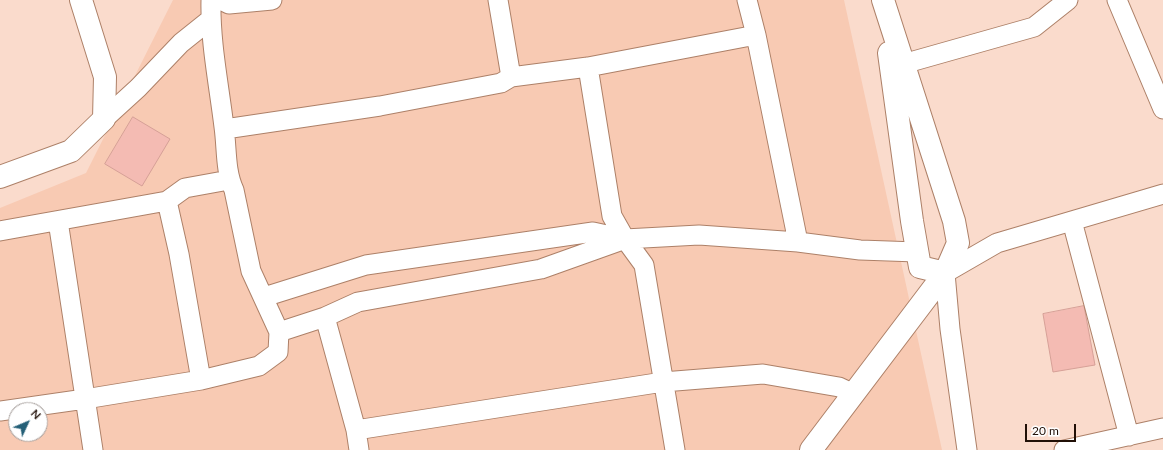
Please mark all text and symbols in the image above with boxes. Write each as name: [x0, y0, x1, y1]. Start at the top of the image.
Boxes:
north arrow: [8, 402, 48, 442]
text: N: [29, 406, 44, 422]
scale bar: [1027, 416, 1078, 442]
text: 20 m: [1032, 423, 1059, 438]

